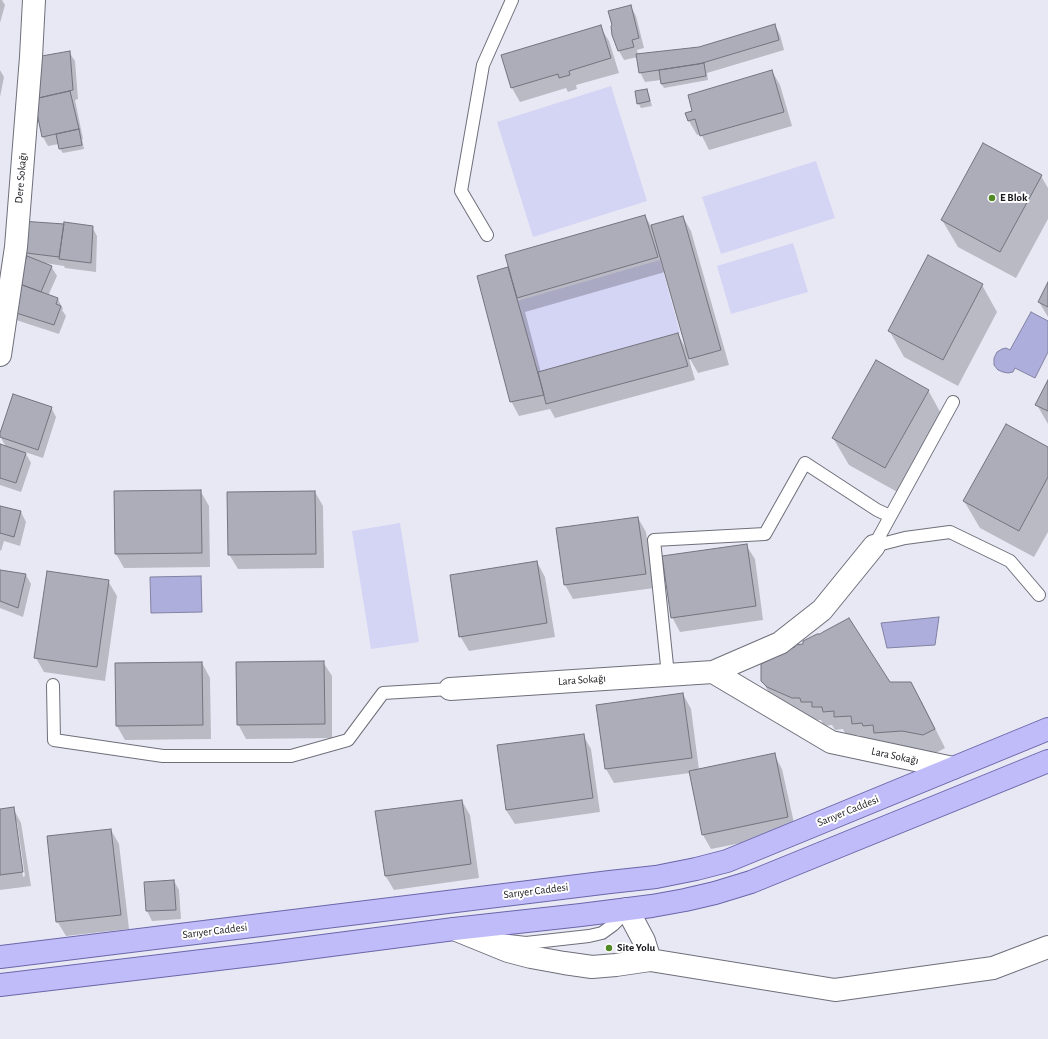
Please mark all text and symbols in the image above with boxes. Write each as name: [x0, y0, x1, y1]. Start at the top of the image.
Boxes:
street label: Dere Sokağı: [12, 152, 30, 204]
place label: E Blok: [1000, 191, 1027, 205]
marker: E Blok: [987, 193, 997, 203]
street label: Lara Sokağı: [558, 672, 606, 688]
street label: Lara Sokağı: [870, 745, 920, 767]
street label: Sarıyer Caddesi: [815, 793, 881, 829]
street label: Sarıyer Caddesi: [503, 880, 569, 902]
street label: Sarıyer Caddesi: [182, 920, 248, 942]
place label: Site Yolu: [617, 941, 655, 955]
marker: Site Yolu: [604, 943, 614, 953]

